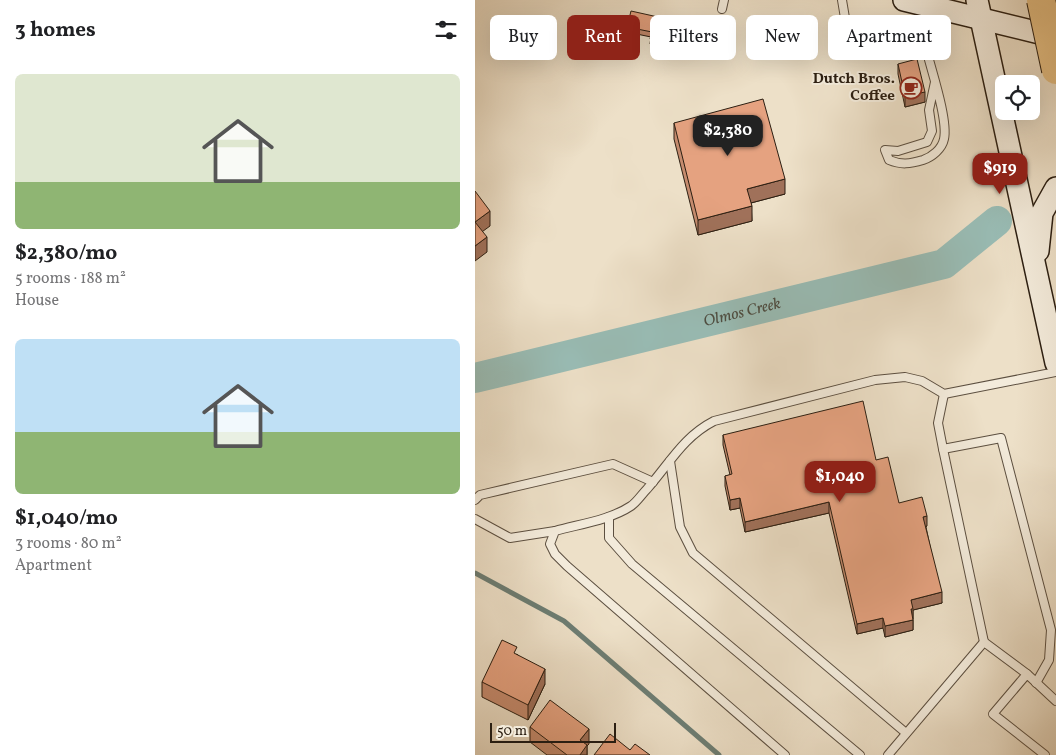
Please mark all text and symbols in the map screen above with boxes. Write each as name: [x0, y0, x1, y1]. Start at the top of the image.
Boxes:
chip: Buy: [490, 15, 557, 60]
chip: Rent: [567, 15, 640, 60]
chip: Filters: [650, 15, 736, 60]
chip: New: [746, 15, 818, 60]
chip: Apartment: [828, 15, 951, 60]
text: 3 homes: [15, 16, 96, 45]
icon: filters: [432, 16, 460, 44]
place label: Dutch Bros. Coffee: [813, 69, 895, 107]
map controls: [995, 75, 1040, 120]
button: locate: [995, 75, 1040, 120]
cafe icon: Dutch Bros. Coffee: [899, 76, 923, 100]
icon: home: [193, 106, 283, 196]
pin: $2,380: [687, 114, 769, 157]
text: $2,380: [704, 120, 752, 142]
pin: $919: [970, 152, 1030, 195]
text: $919: [983, 158, 1017, 180]
text: $2,380/mo: [15, 239, 117, 268]
text: 5 rooms · 188 m²: [15, 268, 126, 290]
text: House: [15, 290, 59, 312]
water label: Olmos Creek: [701, 293, 784, 333]
icon: home: [193, 371, 283, 461]
pin: $1,040: [799, 460, 881, 503]
text: $1,040: [816, 466, 864, 488]
text: $1,040/mo: [15, 504, 118, 533]
text: 3 rooms · 80 m²: [15, 533, 122, 555]
text: Apartment: [15, 555, 92, 577]
scale bar: [490, 720, 616, 743]
text: 50 m: [497, 722, 527, 741]

